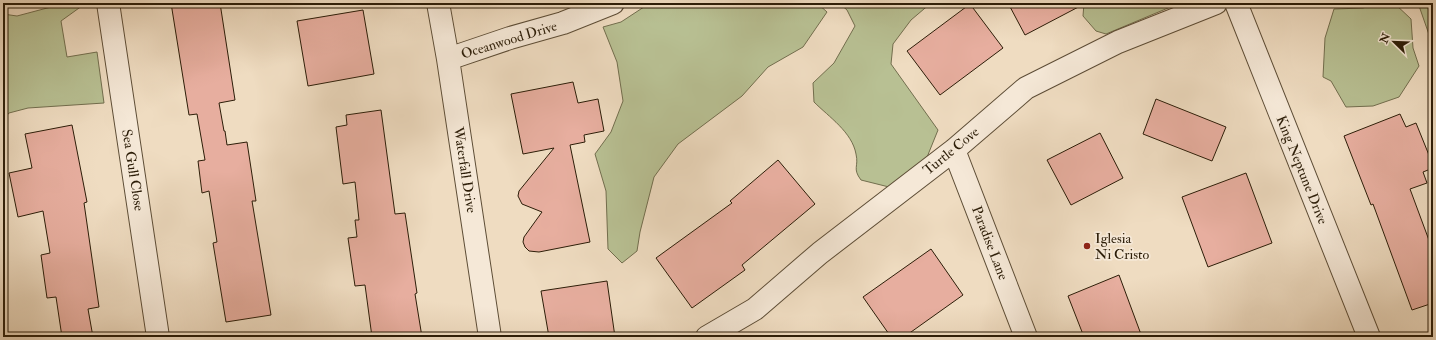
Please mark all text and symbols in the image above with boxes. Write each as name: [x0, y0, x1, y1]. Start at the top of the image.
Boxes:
street label: Oceanwood Drive: [459, 17, 559, 63]
north arrow: [1374, 22, 1414, 62]
text: N: [1377, 30, 1394, 46]
street label: King Neptune Drive: [1272, 113, 1332, 227]
street label: Turtle Cove: [920, 123, 982, 179]
street label: Waterfall Drive: [450, 125, 480, 214]
street label: Sea Gull Close: [118, 128, 148, 212]
street label: Paradise Lane: [968, 204, 1012, 282]
place label: Iglesia Ni Cristo: [1095, 230, 1149, 263]
marker: Iglesia Ni Cristo: [1082, 241, 1092, 251]

